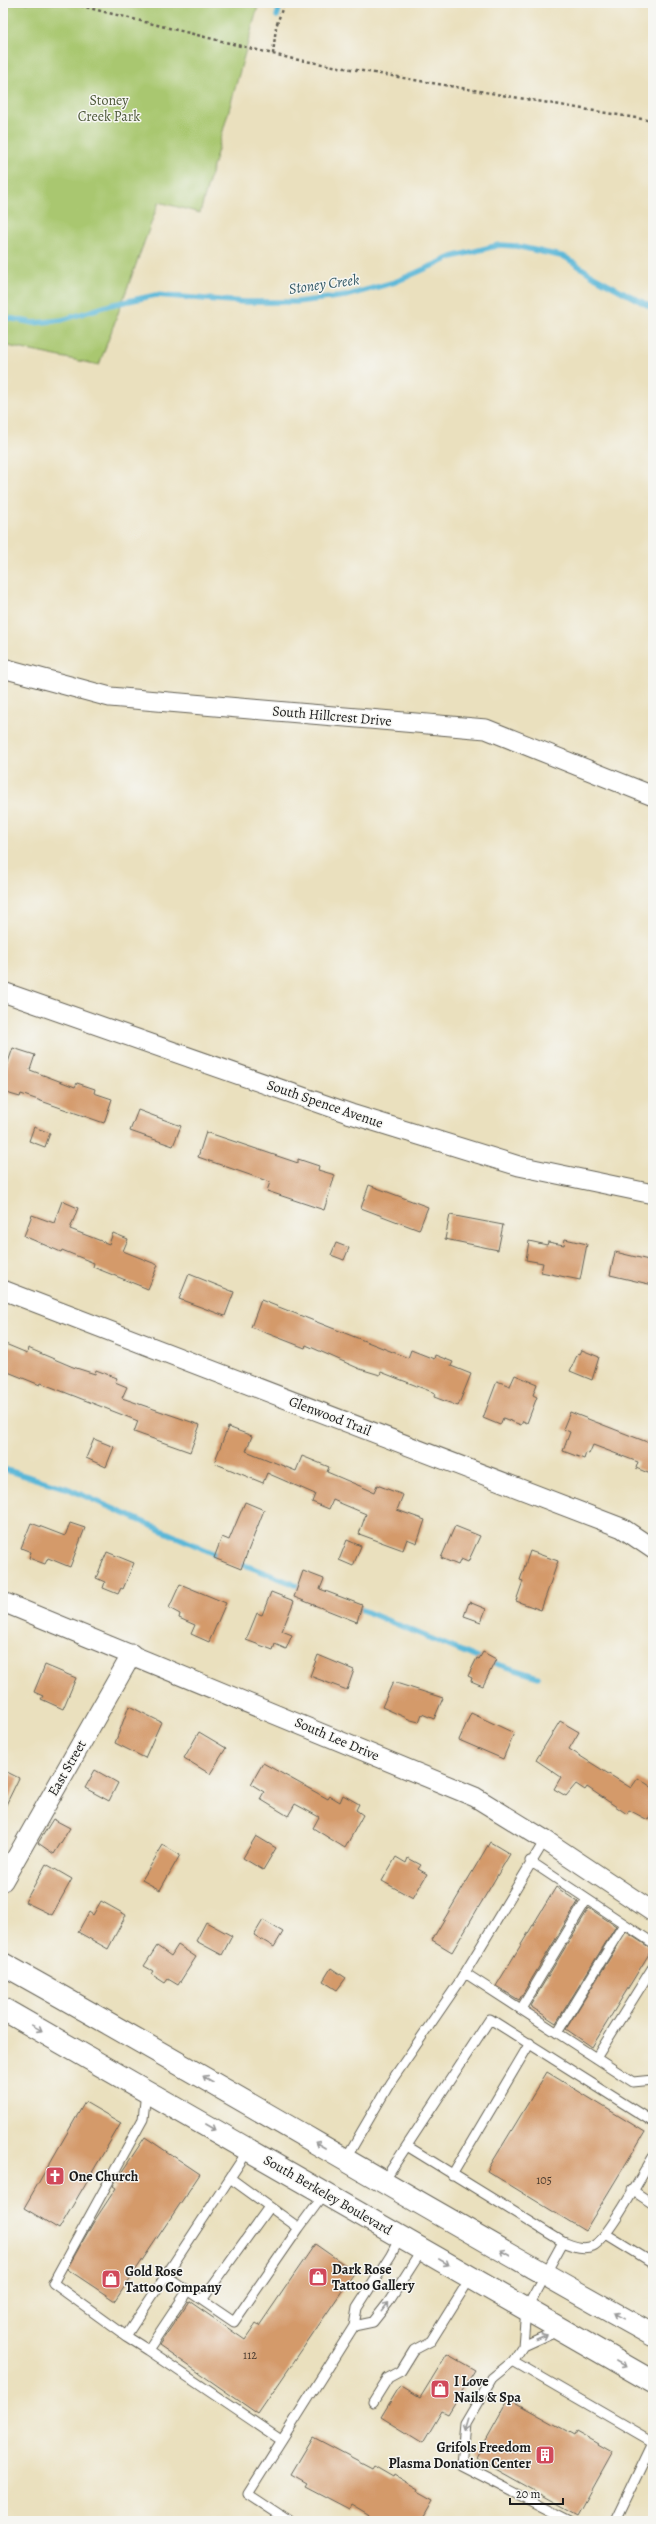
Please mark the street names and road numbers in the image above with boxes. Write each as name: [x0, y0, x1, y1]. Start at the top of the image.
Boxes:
street label: South Hillcrest Drive: [272, 701, 392, 731]
street label: South Spence Avenue: [264, 1075, 386, 1133]
street label: Glenwood Trail: [286, 1392, 374, 1441]
street label: South Lee Drive: [292, 1713, 382, 1765]
street label: East Street: [43, 1736, 91, 1800]
street label: South Berkeley Boulevard: [260, 2150, 396, 2240]

